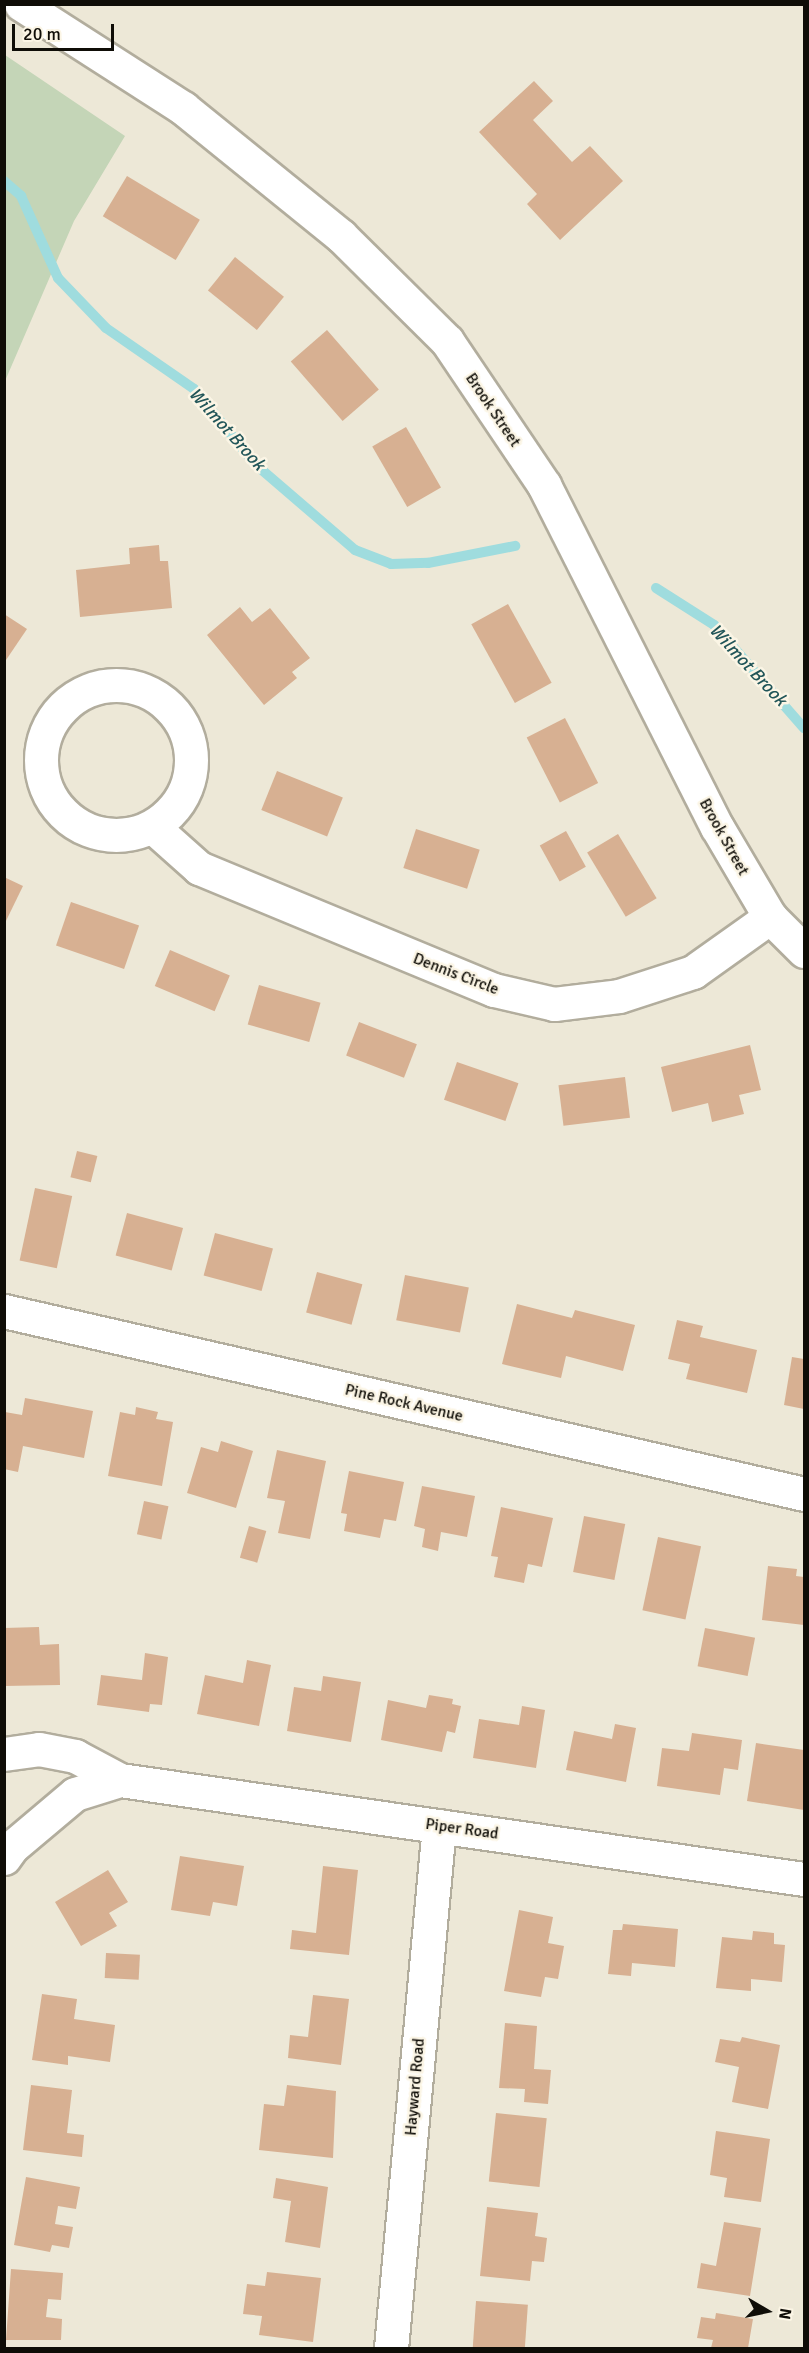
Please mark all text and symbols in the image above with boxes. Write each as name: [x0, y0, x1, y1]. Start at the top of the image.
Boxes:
scale bar: [15, 12, 117, 50]
text: 20 m: [23, 23, 61, 45]
street label: Brook Street: [461, 369, 525, 451]
water label: Wilmot Brook: [184, 383, 270, 475]
water label: Wilmot Brook: [705, 620, 791, 710]
street label: Brook Street: [695, 795, 753, 879]
street label: Dennis Circle: [410, 949, 502, 999]
street label: Pine Rock Avenue: [343, 1380, 465, 1426]
street label: Piper Road: [424, 1814, 500, 1844]
street label: Hayward Road: [401, 2038, 429, 2136]
north arrow: [737, 2281, 797, 2341]
text: N: [774, 2307, 796, 2321]

